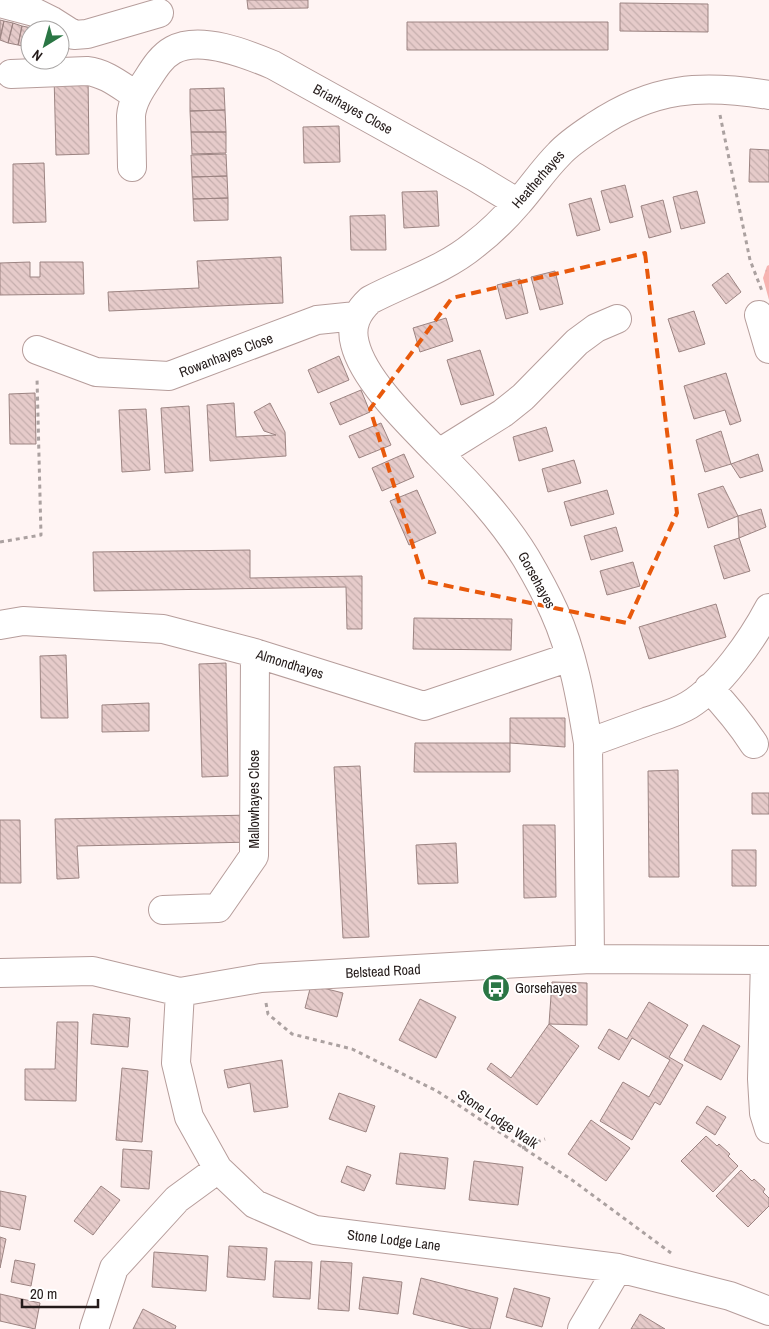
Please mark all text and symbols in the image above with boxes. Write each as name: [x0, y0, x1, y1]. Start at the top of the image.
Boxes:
north arrow: [20, 20, 70, 70]
text: N: [28, 46, 46, 65]
street label: Briarhayes Close: [310, 80, 396, 138]
street label: Heatherhayes: [508, 146, 568, 212]
street label: Rowanhayes Close: [177, 329, 275, 381]
street label: Gorsehayes: [514, 549, 560, 612]
street label: Almondhayes: [253, 645, 326, 683]
street label: Mallowhayes Close: [245, 750, 263, 848]
street label: Belstead Road: [345, 960, 421, 982]
bus stop icon: Gorsehayes: [481, 973, 511, 1003]
place label: Gorsehayes: [515, 979, 577, 997]
street label: Stone Lodge Walk: [454, 1085, 542, 1153]
street label: Stone Lodge Lane: [346, 1225, 442, 1255]
scale bar: [22, 1276, 99, 1308]
text: 20 m: [30, 1283, 57, 1304]

